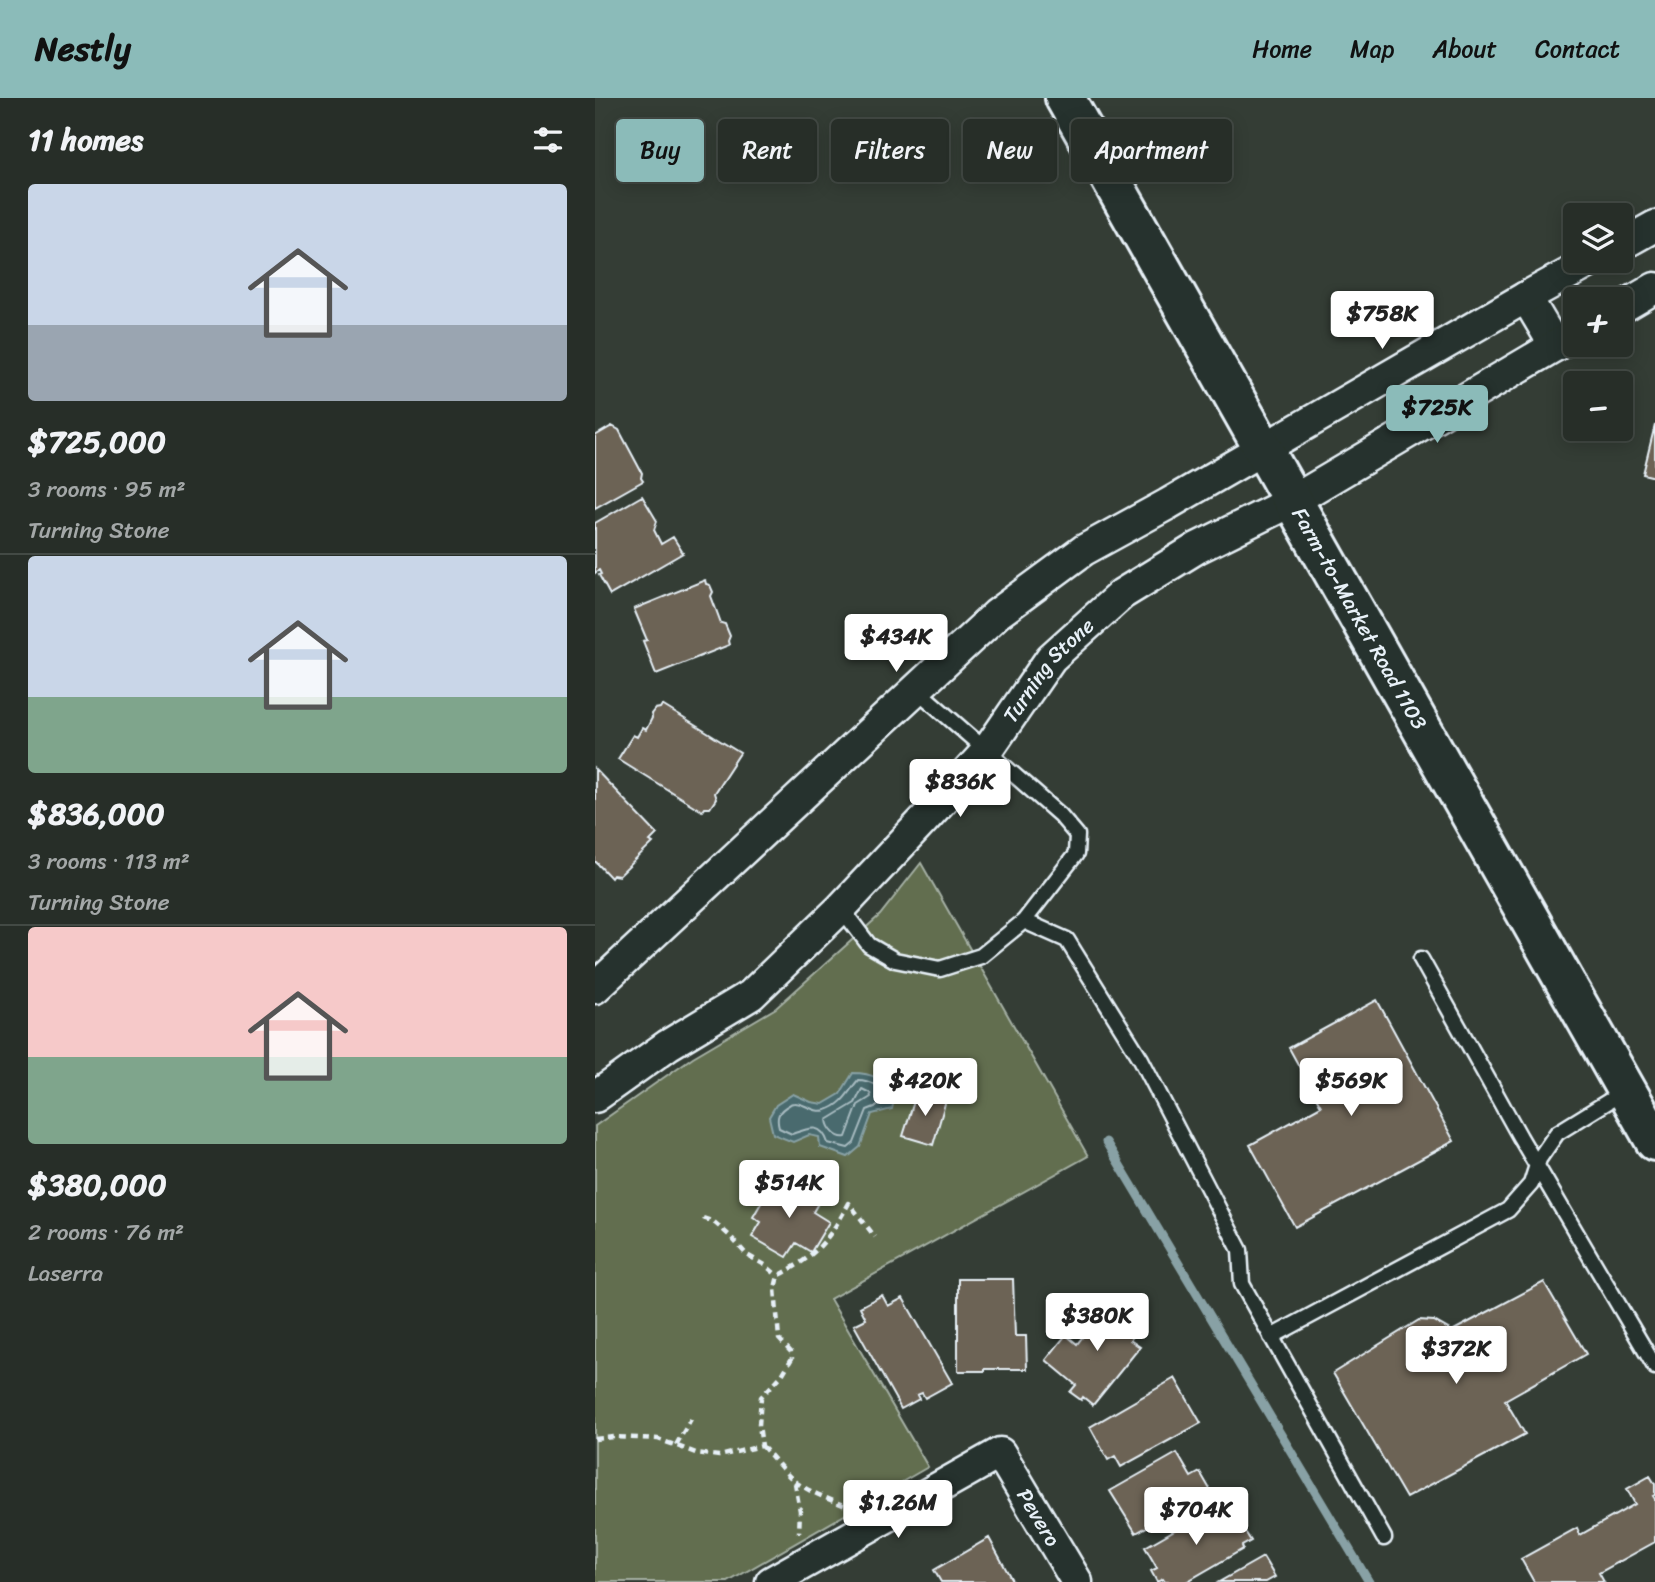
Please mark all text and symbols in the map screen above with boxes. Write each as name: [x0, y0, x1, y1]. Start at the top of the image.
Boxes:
text: Nestly: [35, 20, 131, 78]
text: Home: [1252, 28, 1312, 70]
text: Map: [1350, 28, 1394, 70]
text: About: [1432, 28, 1497, 70]
text: Contact: [1535, 28, 1620, 70]
text: 11 homes: [28, 113, 143, 167]
chip: Buy: [616, 119, 704, 182]
chip: Rent: [718, 119, 817, 182]
chip: Filters: [831, 119, 949, 182]
chip: New: [963, 119, 1057, 182]
chip: Apartment: [1071, 119, 1232, 182]
icon: filters: [529, 121, 567, 159]
map controls: [1563, 203, 1633, 441]
button: layers: [1563, 203, 1633, 273]
icon: home: [235, 230, 361, 356]
button: +: [1563, 287, 1633, 357]
pin: $758K: [1333, 292, 1431, 351]
text: $758K: [1347, 293, 1417, 334]
button: −: [1563, 371, 1633, 441]
pin: $725K: [1388, 386, 1486, 445]
text: $725K: [1402, 387, 1472, 428]
text: $725,000: [28, 415, 166, 469]
text: 3 rooms · 95 m²: [28, 469, 185, 510]
street label: Farm-to-Market Road 1103: [1281, 500, 1438, 737]
text: Turning Stone: [28, 510, 170, 551]
icon: home: [235, 602, 361, 728]
street label: Turning Stone: [992, 608, 1104, 731]
pin: $434K: [847, 614, 945, 674]
text: $434K: [861, 616, 931, 657]
pin: $836K: [911, 760, 1009, 819]
text: $836K: [925, 761, 995, 802]
text: $836,000: [28, 787, 165, 841]
text: 3 rooms · 113 m²: [28, 841, 190, 882]
text: Turning Stone: [28, 882, 170, 923]
icon: home: [235, 973, 361, 1099]
pin: $420K: [876, 1058, 974, 1118]
pin: $569K: [1302, 1058, 1400, 1118]
text: $420K: [889, 1060, 961, 1101]
text: $569K: [1316, 1060, 1386, 1101]
text: $380,000: [28, 1158, 167, 1212]
pin: $514K: [740, 1160, 838, 1220]
text: $514K: [755, 1162, 823, 1203]
text: 2 rooms · 76 m²: [28, 1212, 184, 1253]
text: Laserra: [28, 1253, 103, 1294]
pin: $380K: [1048, 1294, 1146, 1353]
text: $380K: [1062, 1295, 1132, 1336]
pin: $372K: [1407, 1326, 1505, 1386]
text: $372K: [1422, 1328, 1490, 1369]
pin: $1.26M: [841, 1480, 955, 1540]
street label: Pevero: [1006, 1481, 1071, 1554]
text: $1.26M: [859, 1482, 937, 1523]
pin: $704K: [1147, 1488, 1245, 1547]
text: $704K: [1160, 1489, 1232, 1530]

